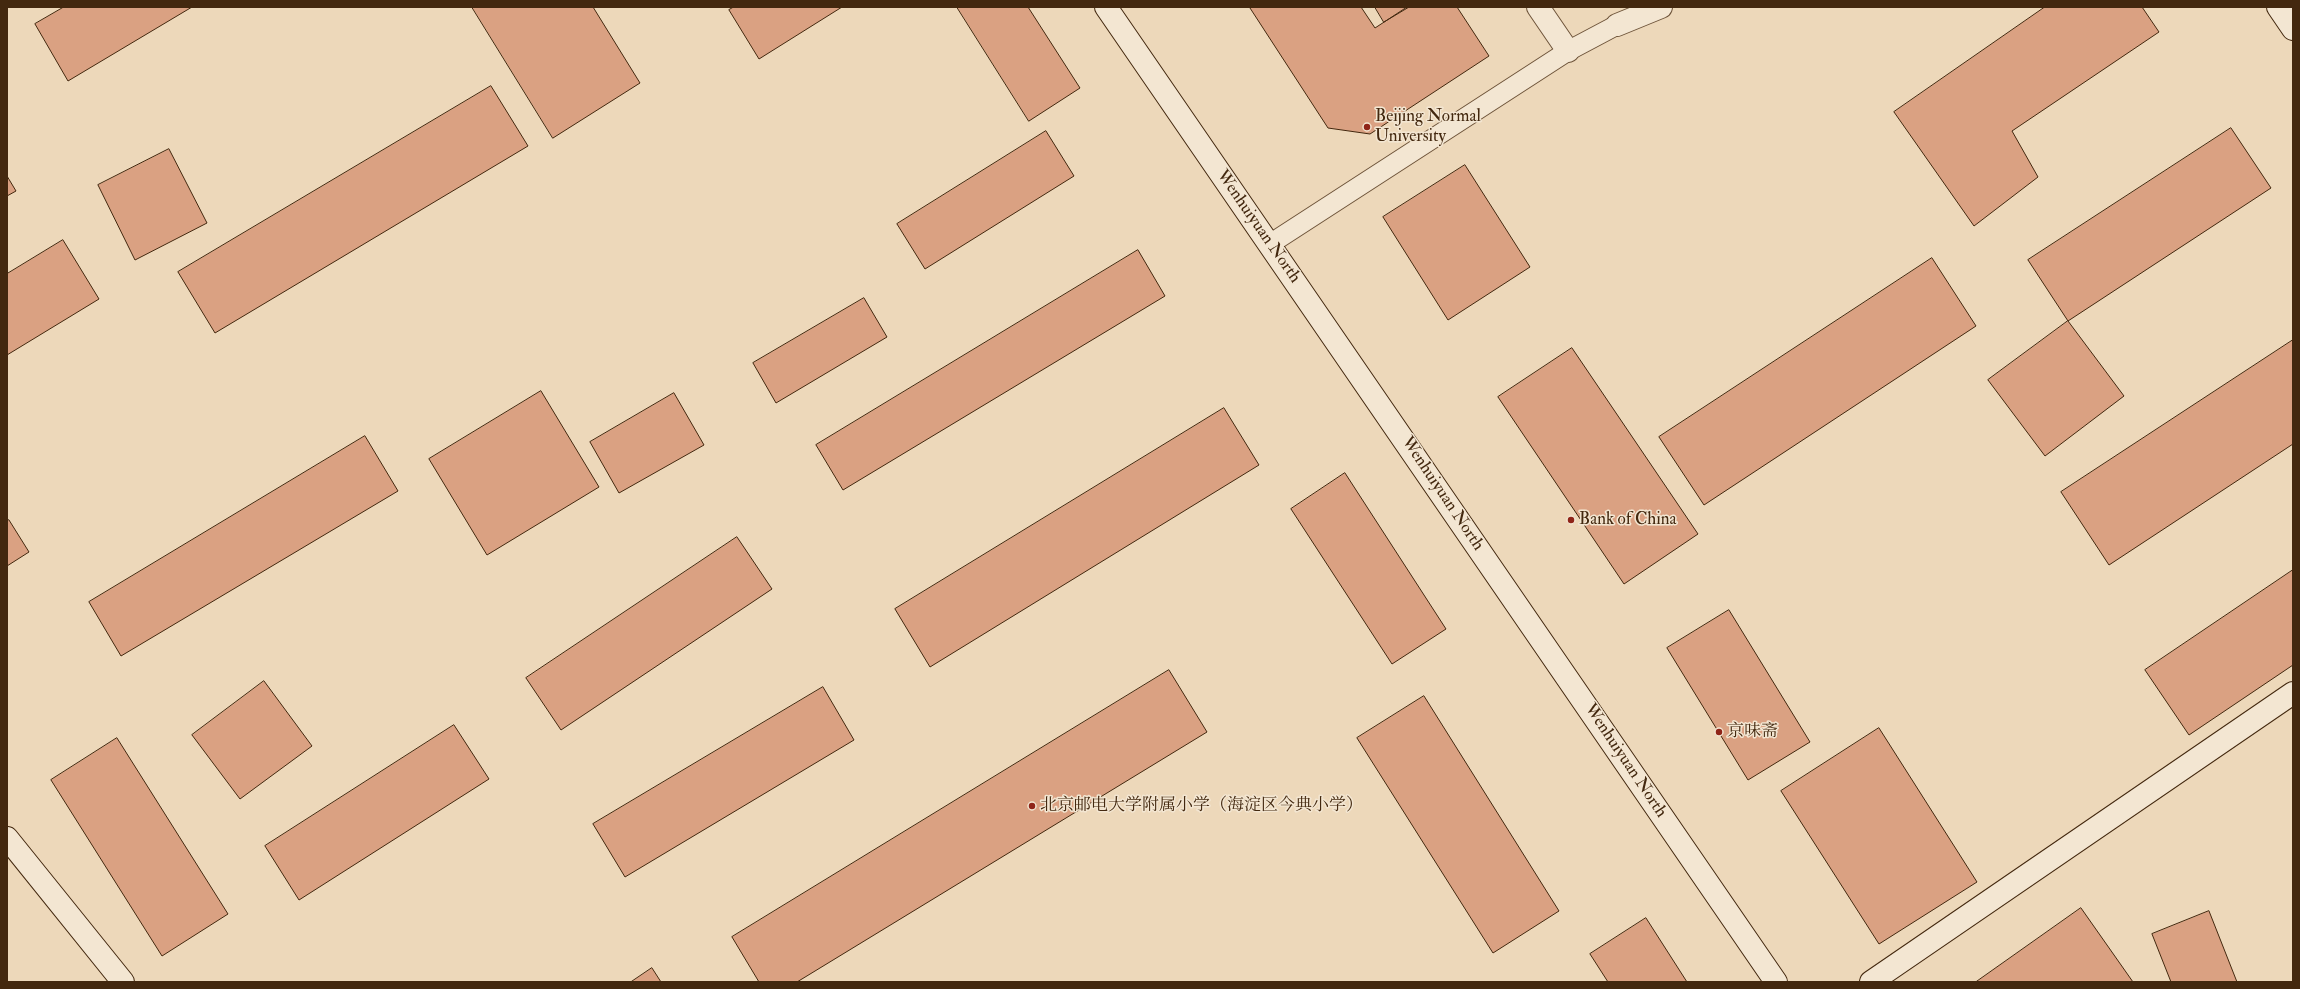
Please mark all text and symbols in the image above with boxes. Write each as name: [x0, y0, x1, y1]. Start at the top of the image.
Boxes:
place label: Beijing Normal University: [1375, 107, 1481, 147]
marker: Beijing Normal University: [1362, 122, 1372, 132]
street label: Wenhuiyuan North: [1211, 167, 1305, 287]
street label: Wenhuiyuan North: [1396, 433, 1488, 555]
place label: Bank of China: [1579, 510, 1677, 530]
marker: Bank of China: [1566, 515, 1576, 525]
street label: Wenhuiyuan North: [1579, 700, 1671, 822]
place label: 京味斋: [1727, 722, 1778, 742]
marker: 京味斋: [1714, 727, 1724, 737]
place label: 北京邮电大学附属小学（海淀区今典小学）: [1040, 796, 1363, 816]
marker: 北京邮电大学附属小学（海淀区今典小学）: [1027, 801, 1037, 811]

